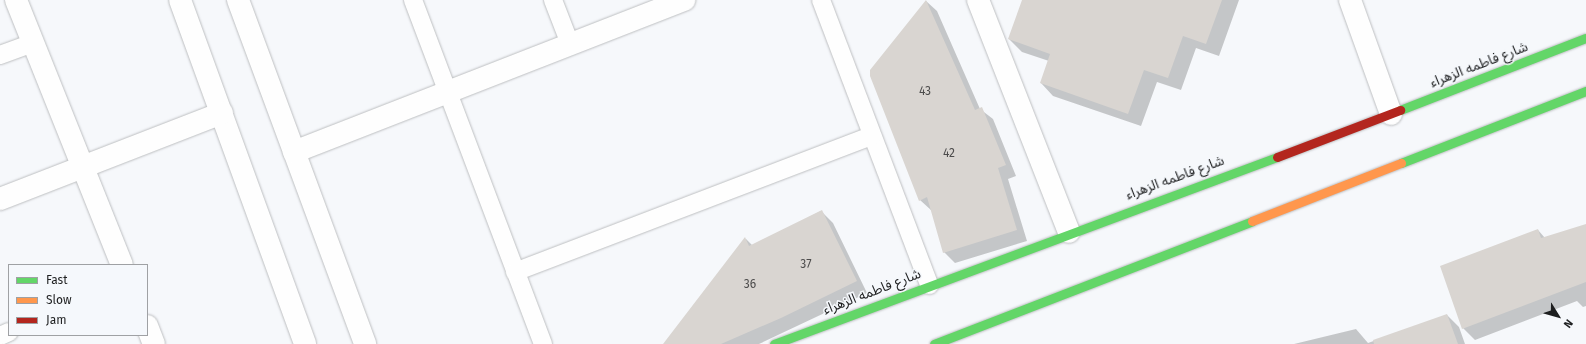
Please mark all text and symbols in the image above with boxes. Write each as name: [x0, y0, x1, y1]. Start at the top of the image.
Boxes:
street label: شارع فاطمه الزهراء: [1428, 39, 1530, 91]
house number: 43: [919, 85, 931, 99]
house number: 42: [943, 147, 955, 161]
street label: شارع فاطمه الزهراء: [1123, 152, 1227, 204]
house number: 37: [800, 258, 812, 272]
legend: [8, 264, 148, 336]
street label: شارع فاطمه الزهراء: [821, 266, 923, 318]
text: Fast: [46, 273, 68, 287]
house number: 36: [744, 278, 756, 292]
text: Slow: [46, 293, 72, 307]
north arrow: [1538, 296, 1578, 336]
text: Jam: [46, 313, 66, 327]
text: N: [1561, 317, 1575, 330]

